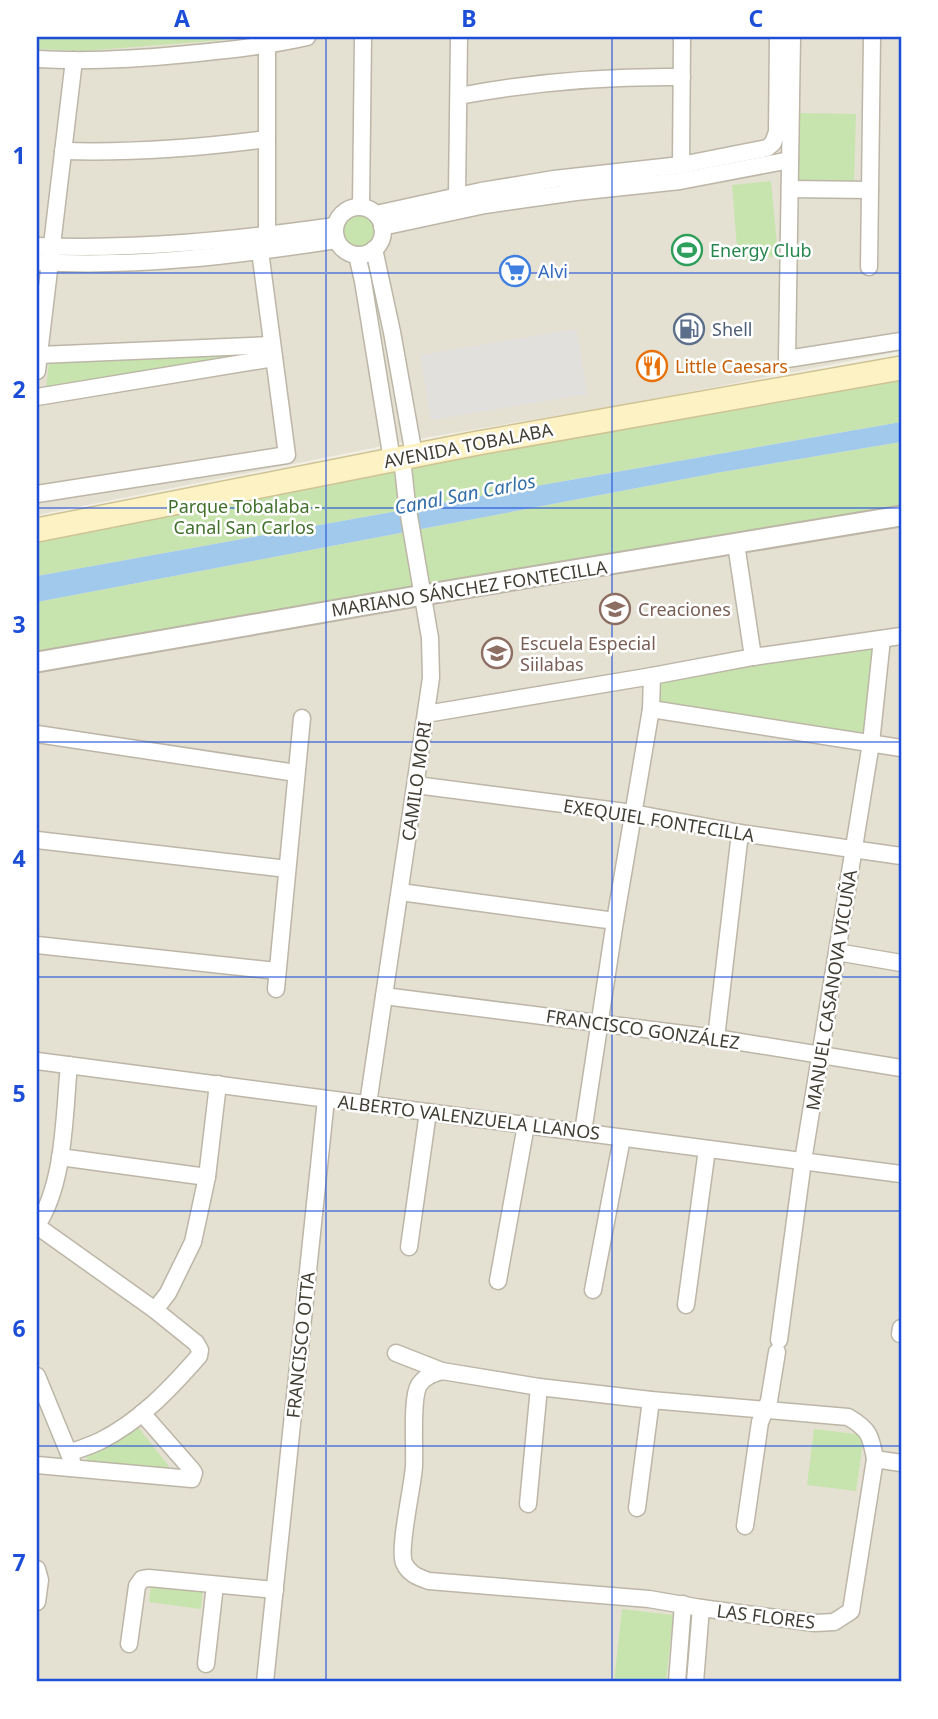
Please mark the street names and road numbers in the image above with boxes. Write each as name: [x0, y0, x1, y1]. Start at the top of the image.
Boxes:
street label: AVENIDA TOBALABA: [382, 417, 555, 473]
street label: MARIANO SÁNCHEZ FONTECILLA: [329, 554, 609, 622]
street label: CAMILO MORI: [396, 720, 436, 842]
street label: EXEQUIEL FONTECILLA: [562, 793, 757, 847]
street label: MANUEL CASANOVA VICUÑA: [800, 867, 862, 1112]
street label: FRANCISCO GONZÁLEZ: [545, 1004, 741, 1054]
street label: ALBERTO VALENZUELA LLANOS: [337, 1089, 602, 1145]
street label: FRANCISCO OTTA: [280, 1270, 320, 1419]
street label: LAS FLORES: [715, 1598, 817, 1634]

